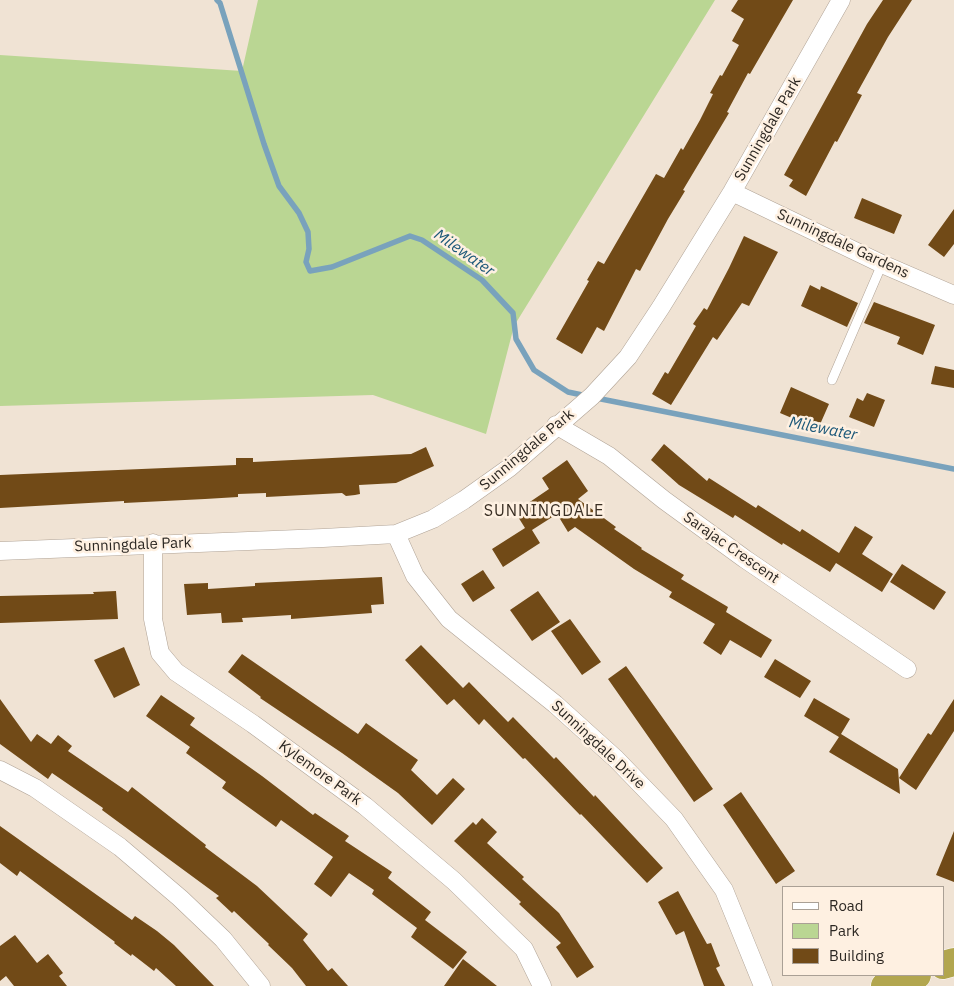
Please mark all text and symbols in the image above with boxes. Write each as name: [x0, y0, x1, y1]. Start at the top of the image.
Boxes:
street label: Sunningdale Park: [731, 74, 805, 184]
street label: Sunningdale Gardens: [774, 206, 912, 282]
water label: Milewater: [430, 225, 498, 281]
street label: Sunningdale Park: [476, 405, 578, 495]
water label: Milewater: [787, 413, 859, 445]
district label: SUNNINGDALE: [482, 501, 606, 521]
street label: Sarajac Crescent: [680, 508, 782, 588]
street label: Sunningdale Park: [74, 534, 192, 556]
street label: Sunningdale Drive: [547, 697, 649, 793]
street label: Kylemore Park: [275, 737, 365, 809]
legend: [782, 886, 944, 976]
text: Road: [829, 896, 864, 915]
text: Park: [829, 921, 859, 940]
text: Building: [829, 946, 884, 965]

